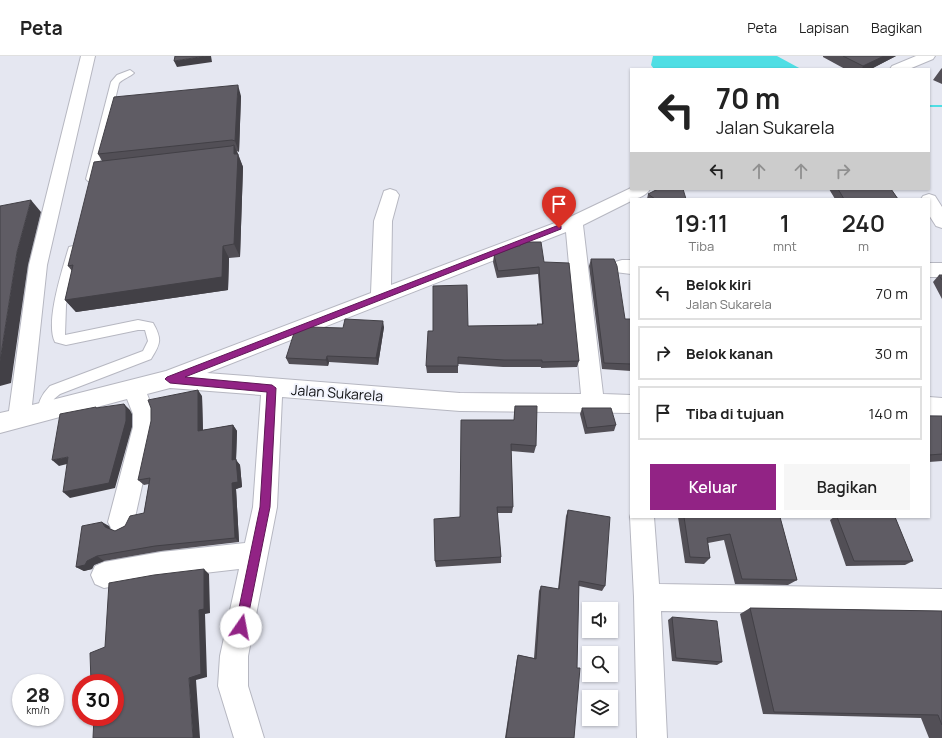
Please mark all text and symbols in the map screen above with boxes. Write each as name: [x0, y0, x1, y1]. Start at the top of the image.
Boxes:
text: Peta: [20, 15, 63, 41]
text: Peta: [747, 18, 777, 37]
text: Lapisan: [799, 18, 849, 37]
text: Bagikan: [871, 18, 922, 37]
text: 70 m: [716, 79, 780, 117]
icon: left: [650, 84, 702, 136]
text: Jalan Sukarela: [716, 115, 835, 139]
icon: left: [706, 160, 728, 182]
icon: ahead: [748, 160, 770, 182]
icon: ahead: [790, 160, 812, 182]
icon: right: [832, 160, 854, 182]
pin: [542, 187, 576, 228]
icon: arrive: [548, 193, 570, 215]
text: 19:11: [675, 206, 728, 239]
text: 1: [780, 206, 790, 239]
text: 240: [842, 206, 885, 239]
text: Tiba: [689, 237, 714, 255]
text: mnt: [773, 237, 797, 255]
text: m: [858, 237, 869, 255]
text: Belok kiri: [686, 274, 752, 295]
icon: left: [652, 282, 674, 304]
text: 70 m: [876, 283, 908, 304]
text: Jalan Sukarela: [686, 295, 772, 313]
icon: right: [652, 342, 674, 364]
text: Belok kanan: [686, 343, 773, 364]
text: 30 m: [875, 343, 908, 364]
street label: Jalan Sukarela: [290, 380, 384, 405]
icon: arrive: [652, 402, 674, 424]
text: Tiba di tujuan: [686, 403, 784, 424]
text: 140 m: [868, 403, 908, 424]
button: Keluar: [650, 464, 776, 510]
button: Bagikan: [784, 464, 910, 510]
map controls: [582, 602, 618, 726]
button: sound: [582, 602, 618, 638]
position arrow: [220, 606, 262, 648]
button: search: [582, 646, 618, 682]
speed limit sign: 30: [72, 674, 124, 726]
text: 28: [26, 681, 50, 708]
button: layers: [582, 690, 618, 726]
text: km/h: [26, 703, 50, 717]

